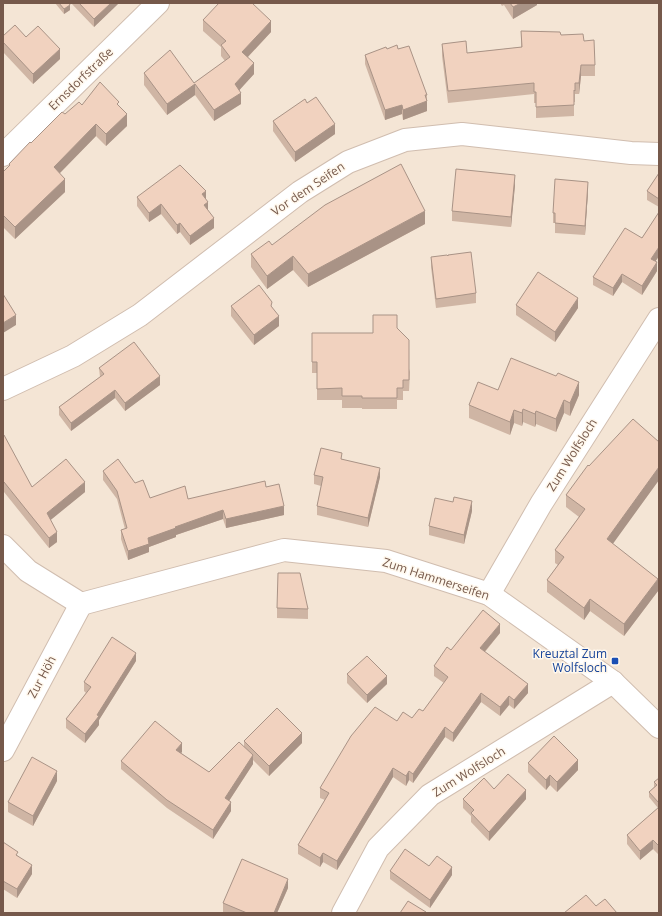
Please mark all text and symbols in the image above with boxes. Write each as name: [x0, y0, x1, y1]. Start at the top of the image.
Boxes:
street label: Ernsdorfstraße: [45, 43, 117, 114]
street label: Vor dem Seifen: [268, 158, 348, 219]
street label: Zum Wolfsloch: [542, 415, 601, 494]
street label: Zum Hammerseifen: [381, 553, 492, 604]
place label: Kreuztal Zum Wolfsloch: [533, 645, 607, 676]
street label: Zur Höh: [23, 653, 60, 701]
marker: Kreuztal Zum Wolfsloch: [610, 656, 620, 666]
street label: Zum Wolfsloch: [429, 742, 508, 801]

